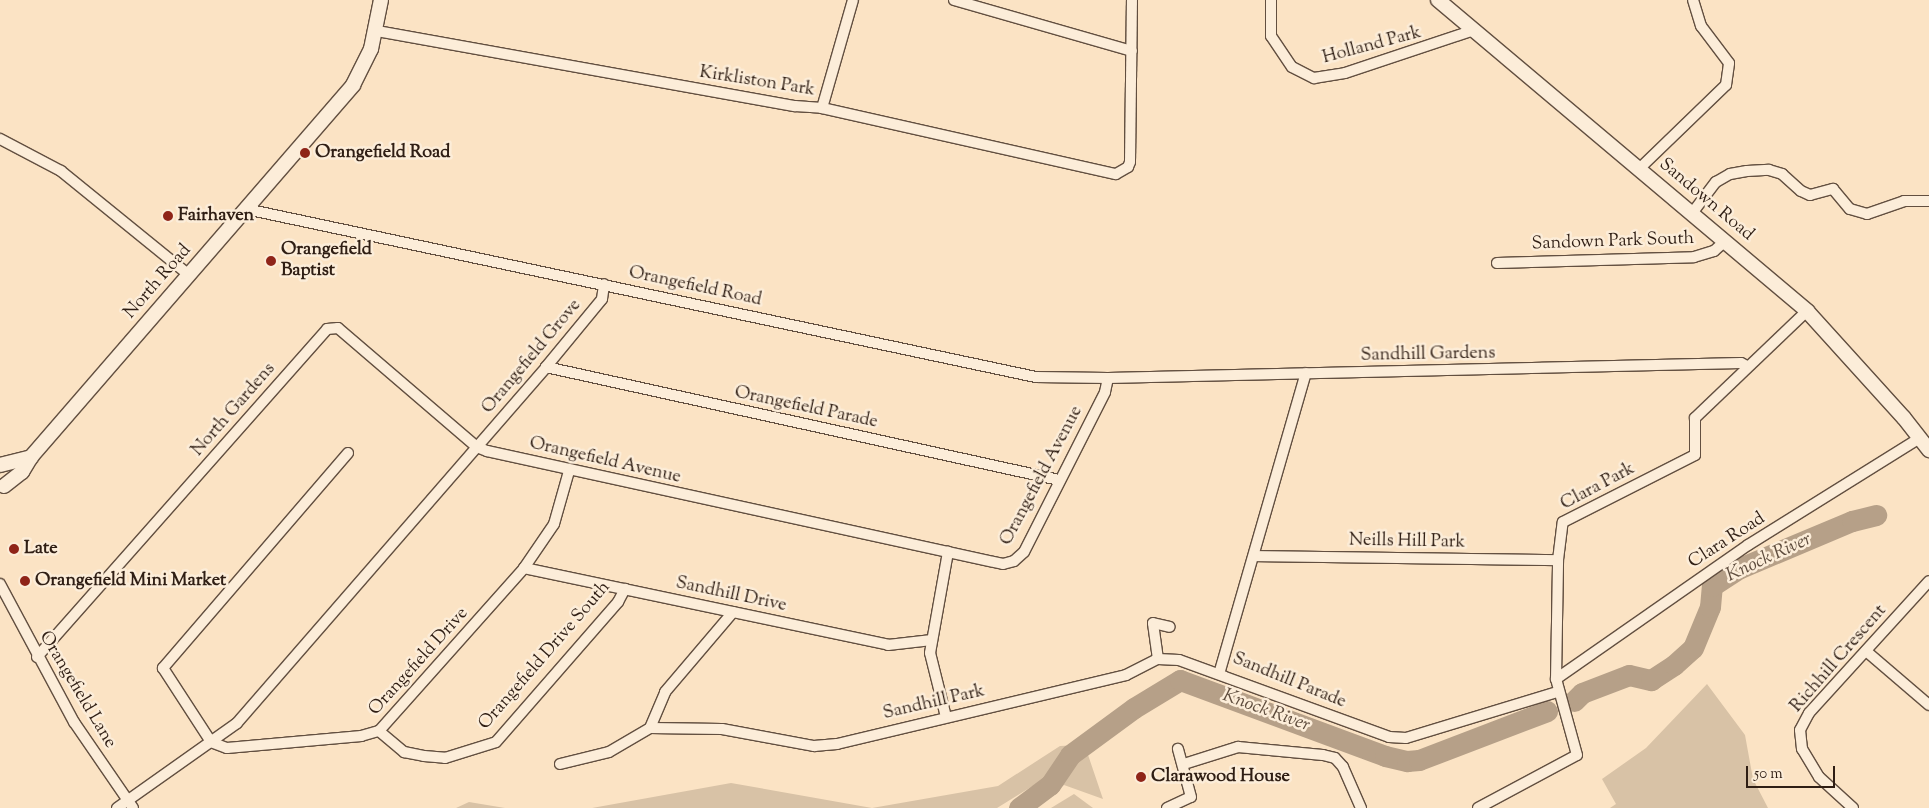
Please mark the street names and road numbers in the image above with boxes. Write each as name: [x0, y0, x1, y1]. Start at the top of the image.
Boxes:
street label: Holland Park: [1320, 22, 1424, 70]
street label: Kirkliston Park: [698, 62, 816, 102]
street label: Sandown Road: [1654, 154, 1758, 246]
street label: Sandown Park South: [1531, 228, 1695, 256]
street label: North Road: [120, 240, 196, 324]
street label: Orangefield Road: [627, 262, 763, 312]
street label: Orangefield Grove: [478, 295, 586, 419]
street label: Sandhill Gardens: [1360, 343, 1496, 367]
street label: North Gardens: [188, 359, 280, 461]
street label: Orangefield Parade: [732, 382, 880, 434]
street label: Orangefield Avenue: [996, 403, 1088, 549]
street label: Orangefield Avenue: [527, 433, 683, 489]
street label: Clara Park: [1557, 458, 1639, 516]
street label: Clara Road: [1685, 508, 1769, 574]
street label: Neills Hill Park: [1349, 530, 1465, 554]
street label: Sandhill Drive: [674, 573, 788, 617]
street label: Orangefield Drive South: [475, 577, 615, 735]
street label: Richhill Crescent: [1786, 601, 1892, 717]
street label: Orangefield Drive: [365, 603, 473, 721]
street label: Orangefield Lane: [34, 628, 120, 752]
street label: Sandhill Parade: [1229, 648, 1349, 714]
street label: Sandhill Park: [881, 681, 987, 725]

